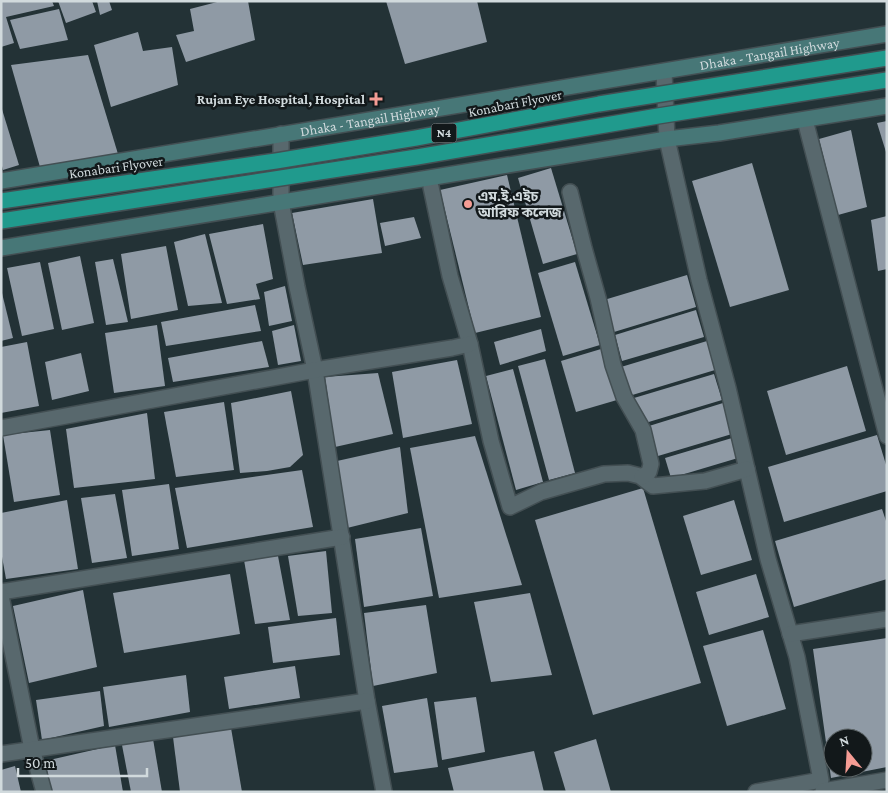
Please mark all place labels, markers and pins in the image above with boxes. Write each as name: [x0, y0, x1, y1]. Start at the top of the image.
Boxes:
place label: Rujan Eye Hospital, Hospital: [197, 91, 365, 108]
marker: Rujan Eye Hospital, Hospital: [369, 92, 383, 106]
place label: এম.ই.এইচ আরিফ কলেজ: [477, 188, 562, 220]
marker: এম.ই.এইচ আরিফ কলেজ: [462, 198, 474, 210]

